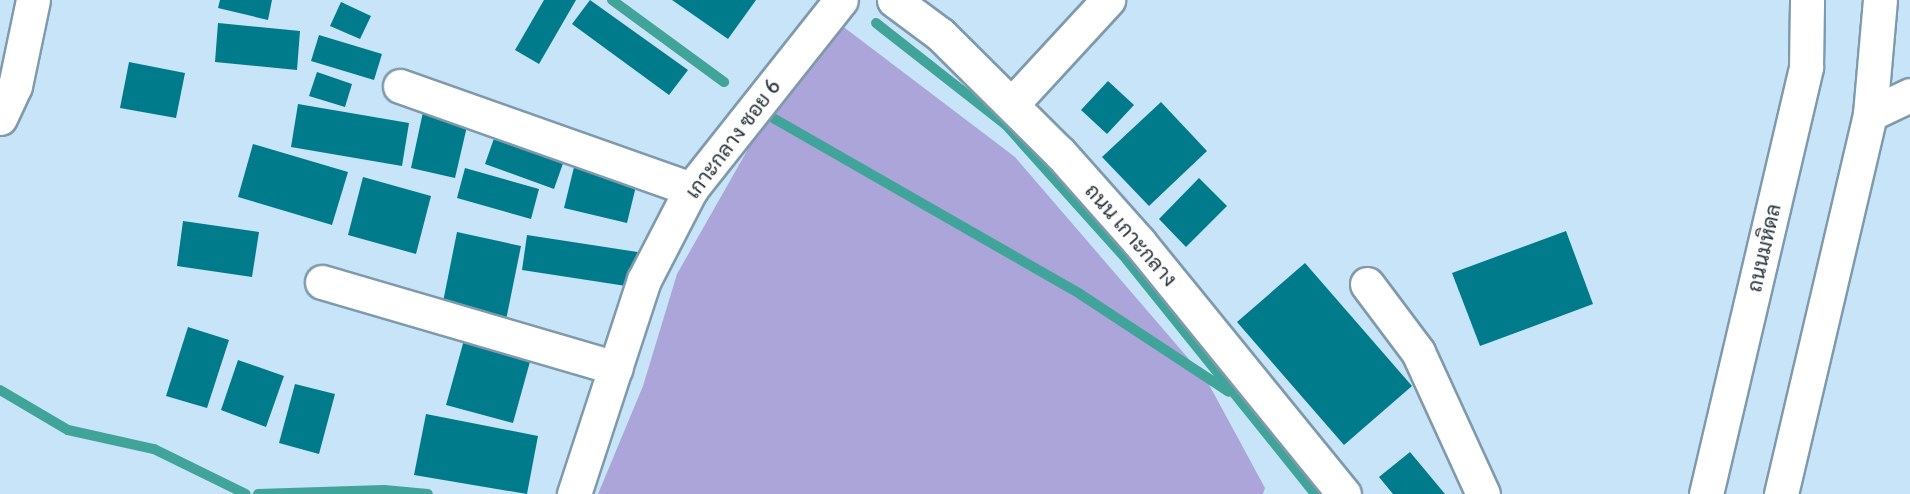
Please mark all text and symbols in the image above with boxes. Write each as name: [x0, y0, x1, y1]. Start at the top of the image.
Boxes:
street label: เกาะกลาง ซอย 6: [680, 74, 786, 204]
street label: ถนน เกาะกลาง: [1080, 179, 1182, 291]
street label: ถนนมหิดล: [1742, 201, 1786, 295]

